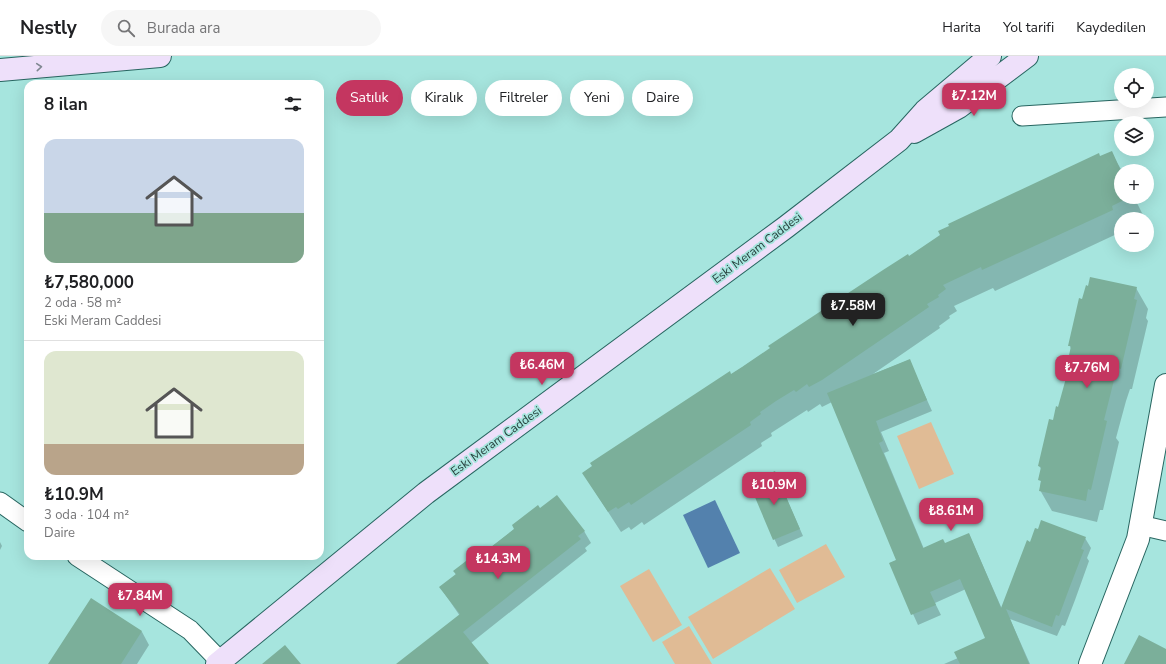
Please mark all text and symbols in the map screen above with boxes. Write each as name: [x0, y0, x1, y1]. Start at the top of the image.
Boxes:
search box: [101, 10, 381, 46]
text: Nestly: [20, 15, 77, 41]
icon: search: [115, 17, 137, 39]
text: Burada ara: [147, 18, 220, 38]
text: Harita: [942, 18, 981, 37]
text: Yol tarifi: [1003, 18, 1054, 37]
text: Kaydedilen: [1076, 18, 1146, 37]
one-way arrow: [36, 62, 42, 71]
map controls: [1114, 68, 1154, 252]
button: locate: [1114, 68, 1154, 108]
chip: Satılık: [336, 80, 403, 116]
chip: Kiralık: [411, 80, 477, 116]
chip: Filtreler: [485, 80, 562, 116]
chip: Yeni: [570, 80, 624, 116]
chip: Daire: [632, 80, 693, 116]
pin: ₺7.12M: [941, 83, 1007, 117]
text: ₺7.12M: [951, 87, 997, 105]
text: 8 ilan: [44, 93, 88, 116]
icon: filters: [282, 93, 304, 115]
button: layers: [1114, 116, 1154, 156]
button: +: [1114, 164, 1154, 204]
icon: home: [138, 165, 210, 237]
street label: Eski Meram Caddesi: [709, 209, 805, 287]
button: −: [1114, 212, 1154, 252]
text: ₺7,580,000: [44, 271, 134, 294]
pin: ₺7.58M: [820, 293, 886, 327]
text: 2 oda · 58 m²: [44, 294, 122, 312]
text: ₺7.58M: [830, 297, 876, 315]
text: Eski Meram Caddesi: [44, 312, 161, 330]
pin: ₺6.46M: [509, 352, 575, 386]
pin: ₺7.76M: [1054, 355, 1120, 389]
text: ₺6.46M: [519, 356, 565, 374]
text: ₺7.76M: [1064, 359, 1110, 377]
icon: home: [138, 377, 210, 449]
street label: Eski Meram Caddesi: [447, 403, 545, 479]
pin: ₺10.9M: [741, 472, 807, 506]
text: ₺10.9M: [751, 476, 797, 494]
text: ₺10.9M: [44, 483, 104, 506]
pin: ₺8.61M: [918, 498, 984, 532]
text: ₺8.61M: [928, 502, 974, 520]
text: 3 oda · 104 m²: [44, 506, 129, 524]
text: Daire: [44, 524, 75, 542]
pin: ₺14.3M: [465, 546, 531, 580]
text: ₺14.3M: [475, 550, 521, 568]
pin: ₺7.84M: [107, 583, 173, 617]
text: ₺7.84M: [117, 587, 163, 605]

